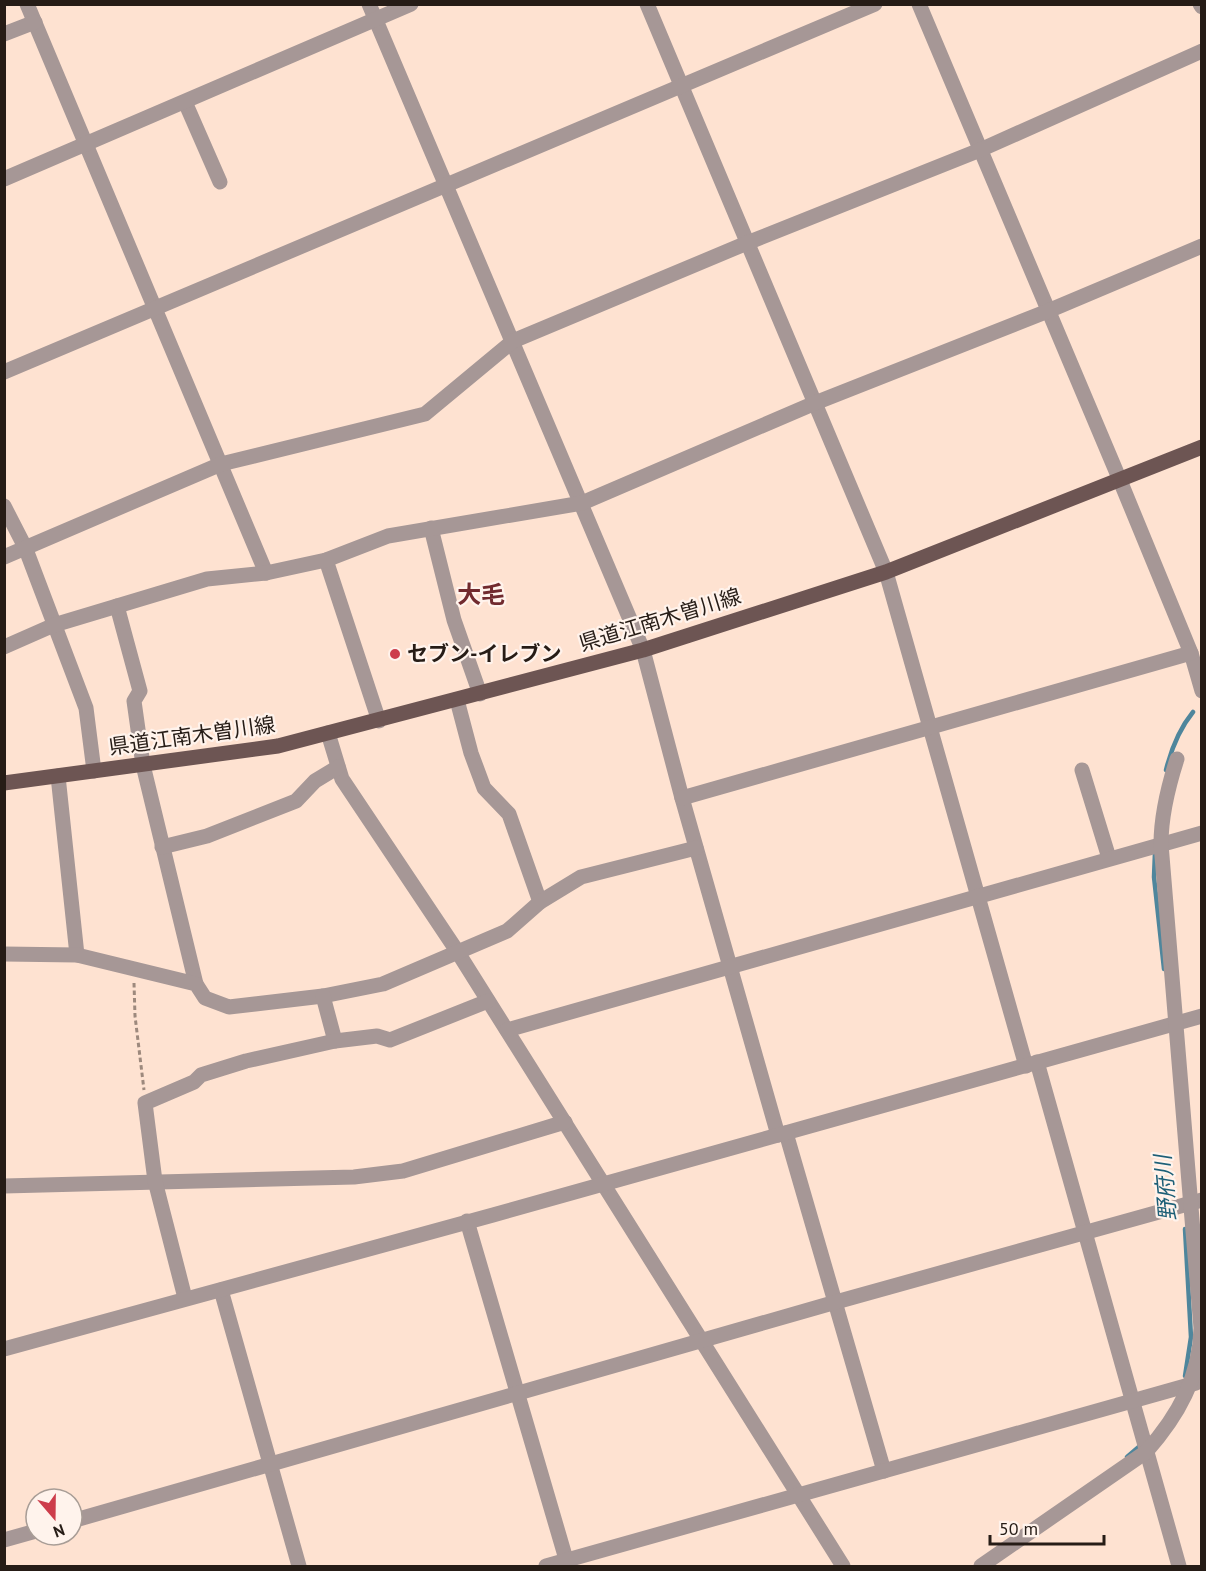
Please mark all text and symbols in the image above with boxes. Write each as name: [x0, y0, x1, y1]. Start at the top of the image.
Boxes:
district label: 大毛: [457, 579, 505, 610]
street label: 県道江南木曽川線: [576, 582, 744, 657]
place label: セブン-イレブン: [407, 640, 562, 667]
marker: セブン-イレブン: [388, 647, 402, 661]
street label: 県道江南木曽川線: [107, 710, 277, 761]
water label: 野府川: [1148, 1152, 1182, 1222]
north arrow: [24, 1487, 84, 1547]
scale bar: [990, 1508, 1104, 1546]
text: 50 m: [999, 1517, 1038, 1540]
text: N: [51, 1520, 67, 1542]

